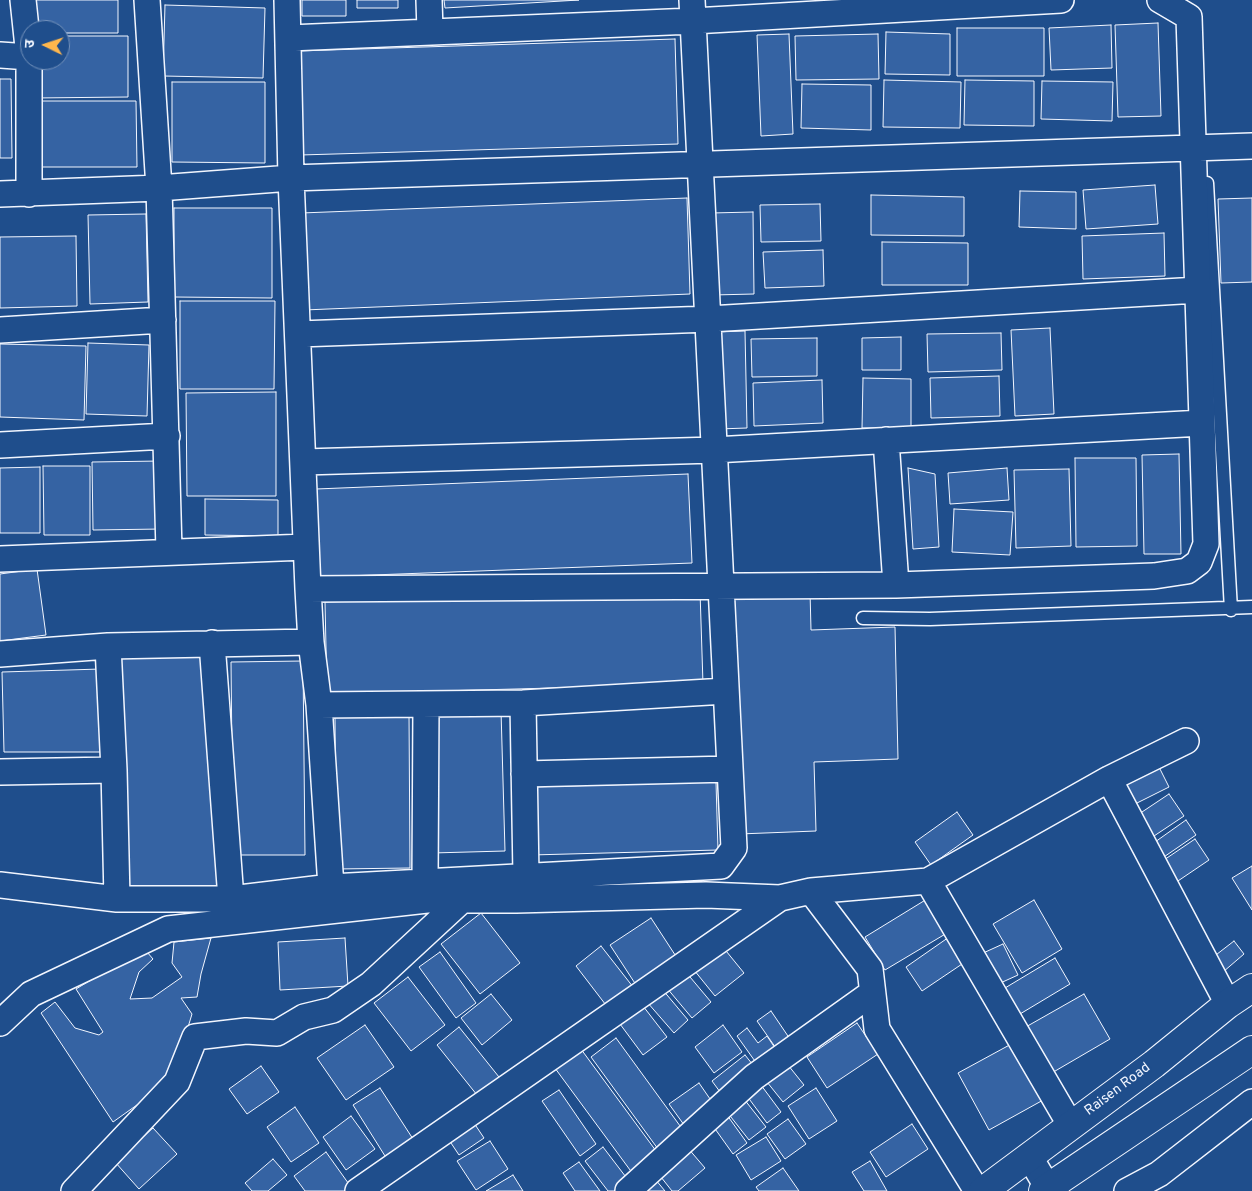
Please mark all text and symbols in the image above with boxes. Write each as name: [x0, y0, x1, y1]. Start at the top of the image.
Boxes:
north arrow: [20, 20, 70, 70]
text: उ: [22, 39, 39, 49]
street label: Raisen Road: [1082, 1060, 1154, 1120]

